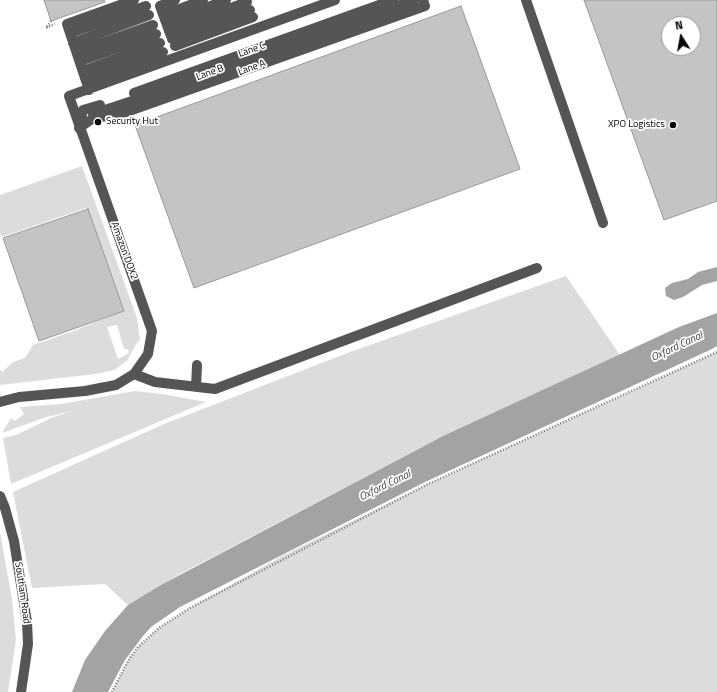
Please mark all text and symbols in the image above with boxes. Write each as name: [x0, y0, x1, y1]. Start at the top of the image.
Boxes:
north arrow: [661, 16, 701, 56]
text: N: [674, 17, 684, 34]
street label: Lane C: [237, 40, 267, 60]
street label: Lane A: [237, 58, 267, 78]
street label: Lane B: [195, 62, 225, 84]
place label: Security Hut: [106, 116, 158, 128]
marker: Security Hut: [93, 117, 103, 127]
place label: XPO Logistics: [608, 119, 665, 131]
marker: XPO Logistics: [668, 120, 678, 130]
street label: Amazon DOX2: [108, 220, 140, 282]
water label: Oxford Canal: [649, 329, 705, 365]
water label: Oxford Canal: [357, 468, 413, 504]
street label: Southam Road: [12, 561, 32, 625]

